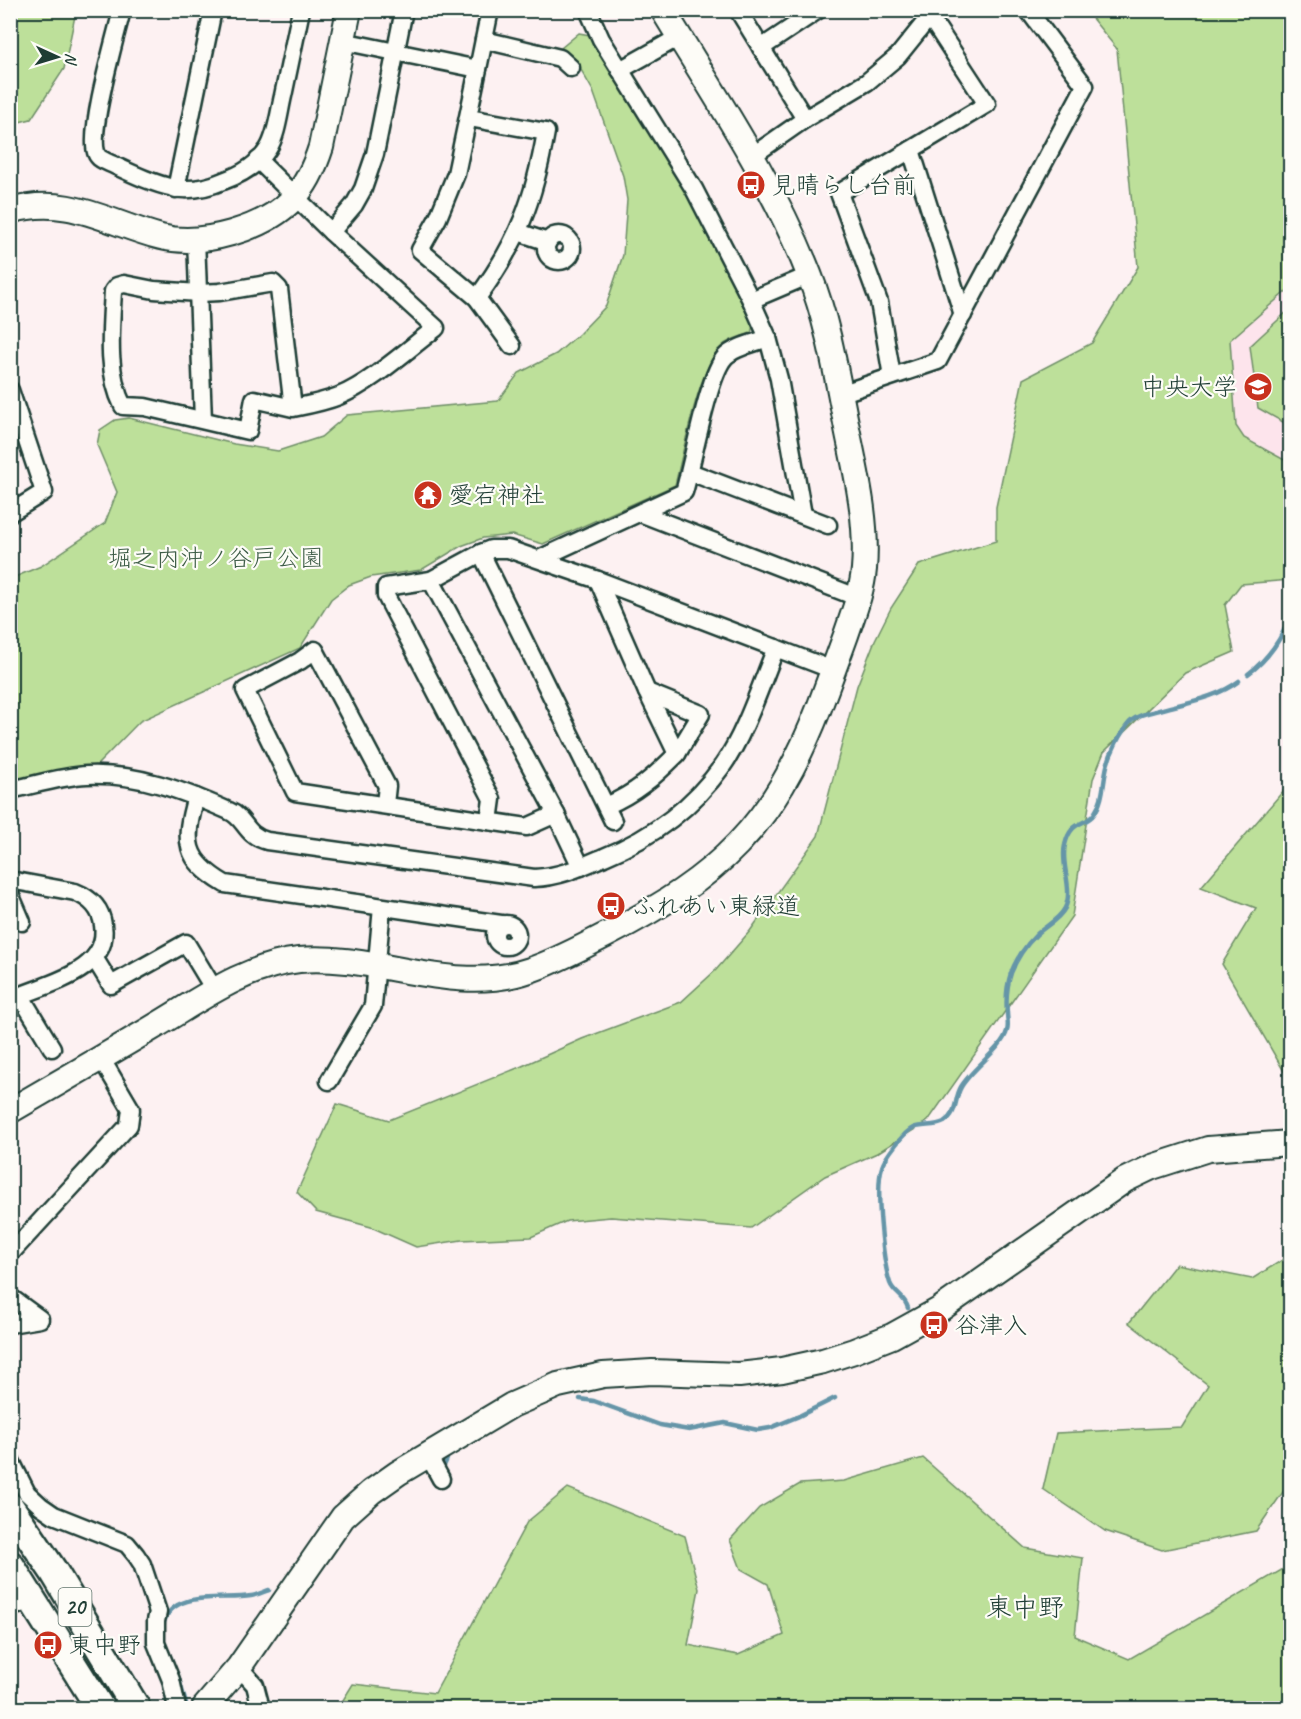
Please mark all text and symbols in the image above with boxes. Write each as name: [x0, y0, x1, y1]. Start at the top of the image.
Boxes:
north arrow: [27, 27, 87, 87]
text: N: [60, 52, 81, 67]
bus stop icon: 見晴らし台前: [735, 169, 767, 201]
place label: 見晴らし台前: [772, 170, 916, 200]
school or university icon: 中央大学: [1242, 371, 1274, 403]
place label: 中央大学: [1141, 372, 1237, 402]
temple icon: 愛宕神社: [412, 479, 444, 511]
place label: 愛宕神社: [449, 480, 545, 510]
park label: 堀之内沖ノ谷戸公園: [108, 543, 324, 573]
bus stop icon: ふれあい東緑道: [595, 890, 627, 922]
place label: ふれあい東緑道: [632, 891, 800, 921]
bus stop icon: 谷津入: [918, 1309, 950, 1341]
place label: 谷津入: [955, 1310, 1027, 1340]
road number: 20: [58, 1588, 92, 1626]
district label: 東中野: [986, 1591, 1064, 1624]
bus stop icon: 東中野: [32, 1629, 64, 1661]
place label: 東中野: [69, 1630, 141, 1660]

